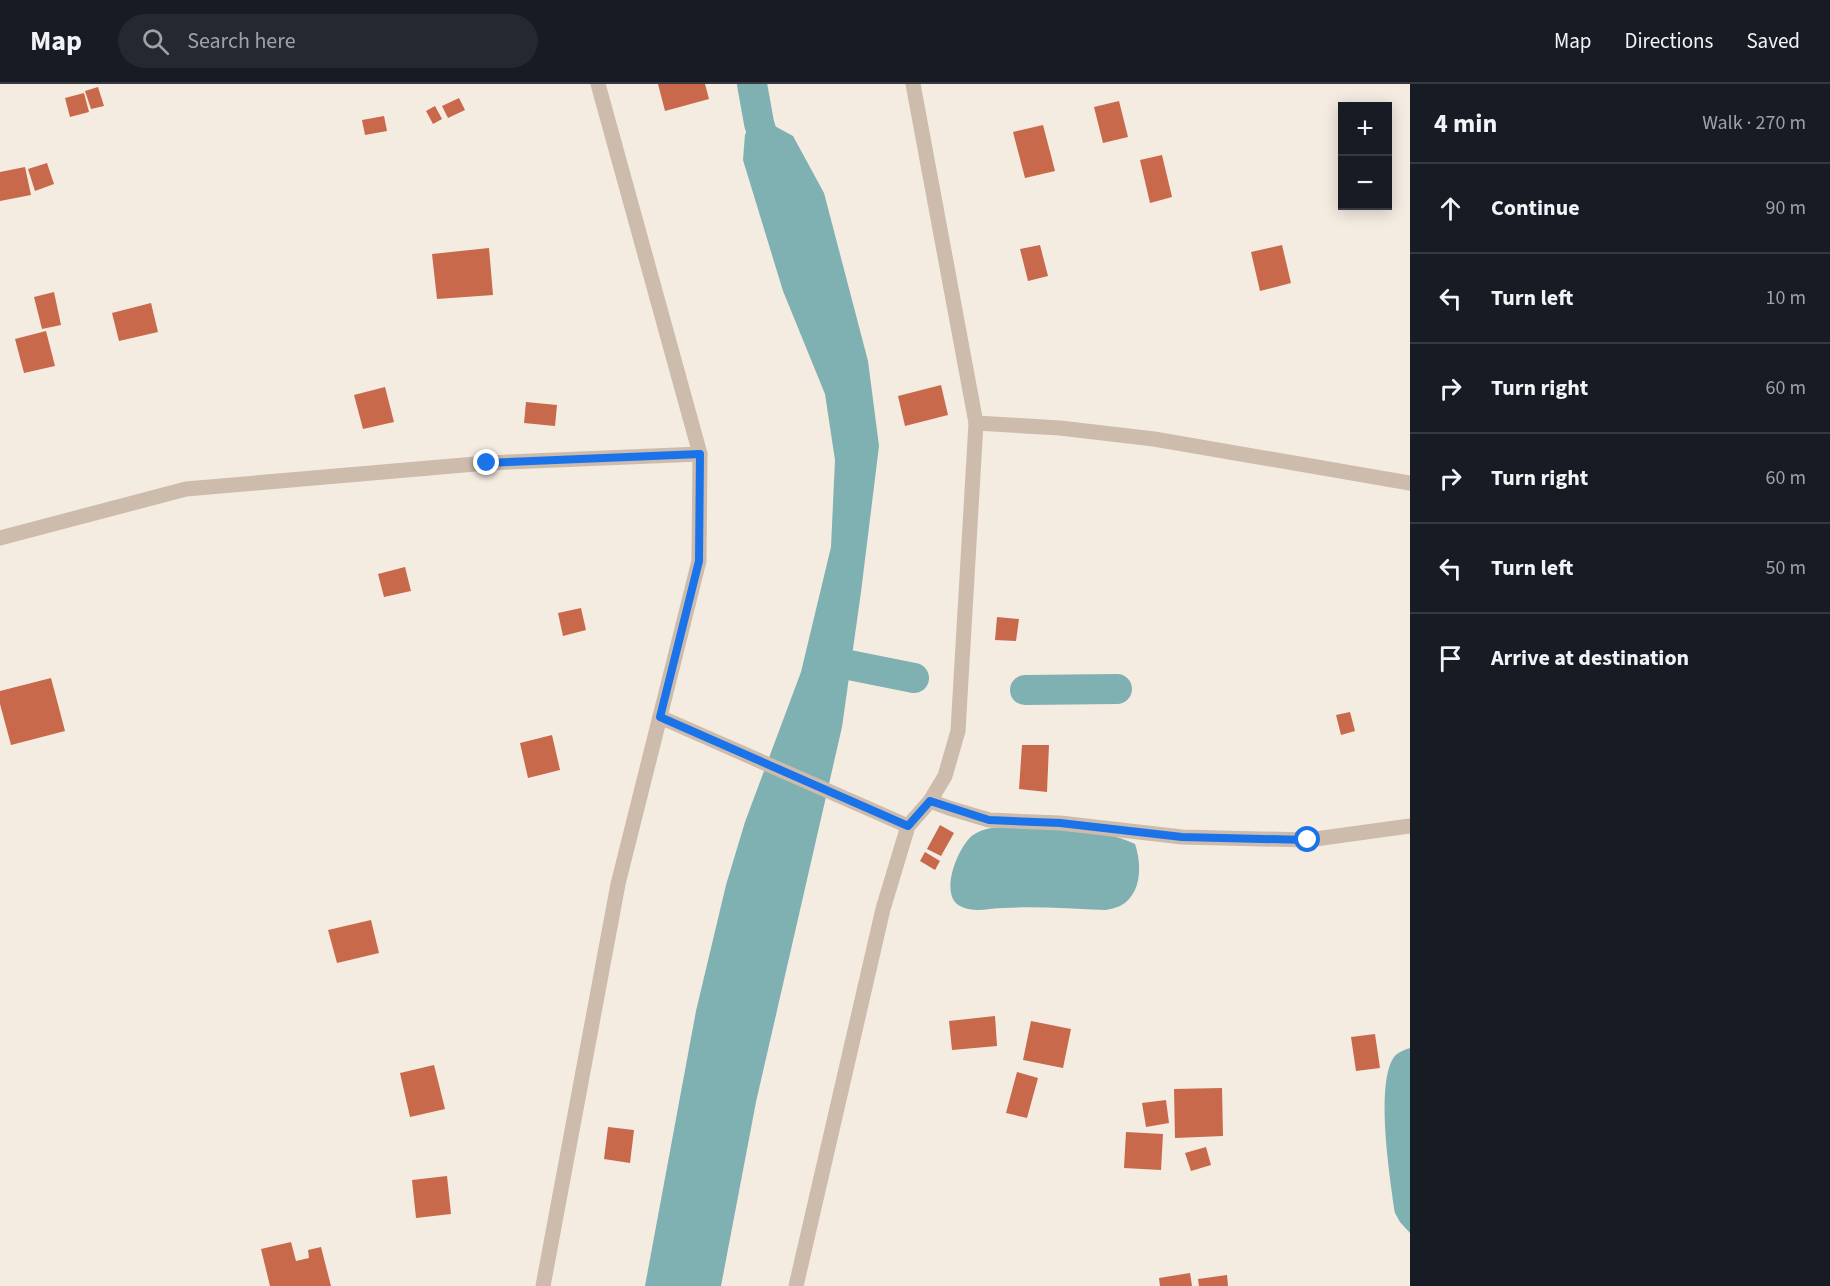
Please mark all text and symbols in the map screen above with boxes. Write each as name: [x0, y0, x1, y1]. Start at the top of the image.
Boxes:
search box: [118, 14, 538, 68]
text: Map: [30, 21, 82, 61]
icon: search: [139, 25, 172, 58]
text: Search here: [187, 25, 296, 57]
text: Map: [1554, 26, 1592, 56]
text: Directions: [1625, 26, 1713, 56]
text: Saved: [1746, 26, 1800, 56]
map controls: [1338, 102, 1392, 210]
button: +: [1338, 102, 1392, 156]
text: 4 min: [1434, 105, 1497, 142]
text: Walk · 270 m: [1702, 109, 1806, 137]
button: −: [1338, 156, 1392, 210]
icon: ahead: [1434, 192, 1467, 225]
text: Continue: [1491, 192, 1580, 224]
text: 90 m: [1766, 194, 1806, 222]
icon: left: [1434, 282, 1467, 315]
text: Turn left: [1491, 282, 1573, 314]
text: 10 m: [1766, 284, 1806, 312]
icon: right: [1434, 372, 1467, 405]
text: Turn right: [1491, 372, 1588, 404]
text: 60 m: [1766, 374, 1806, 402]
route end: [473, 449, 499, 475]
icon: right: [1434, 462, 1467, 495]
text: Turn right: [1491, 462, 1588, 494]
text: 60 m: [1766, 464, 1806, 492]
icon: left: [1434, 552, 1467, 585]
text: Turn left: [1491, 552, 1573, 584]
text: 50 m: [1766, 554, 1806, 582]
icon: arrive: [1434, 642, 1467, 675]
text: Arrive at destination: [1491, 642, 1689, 674]
route start: [1294, 826, 1320, 852]

